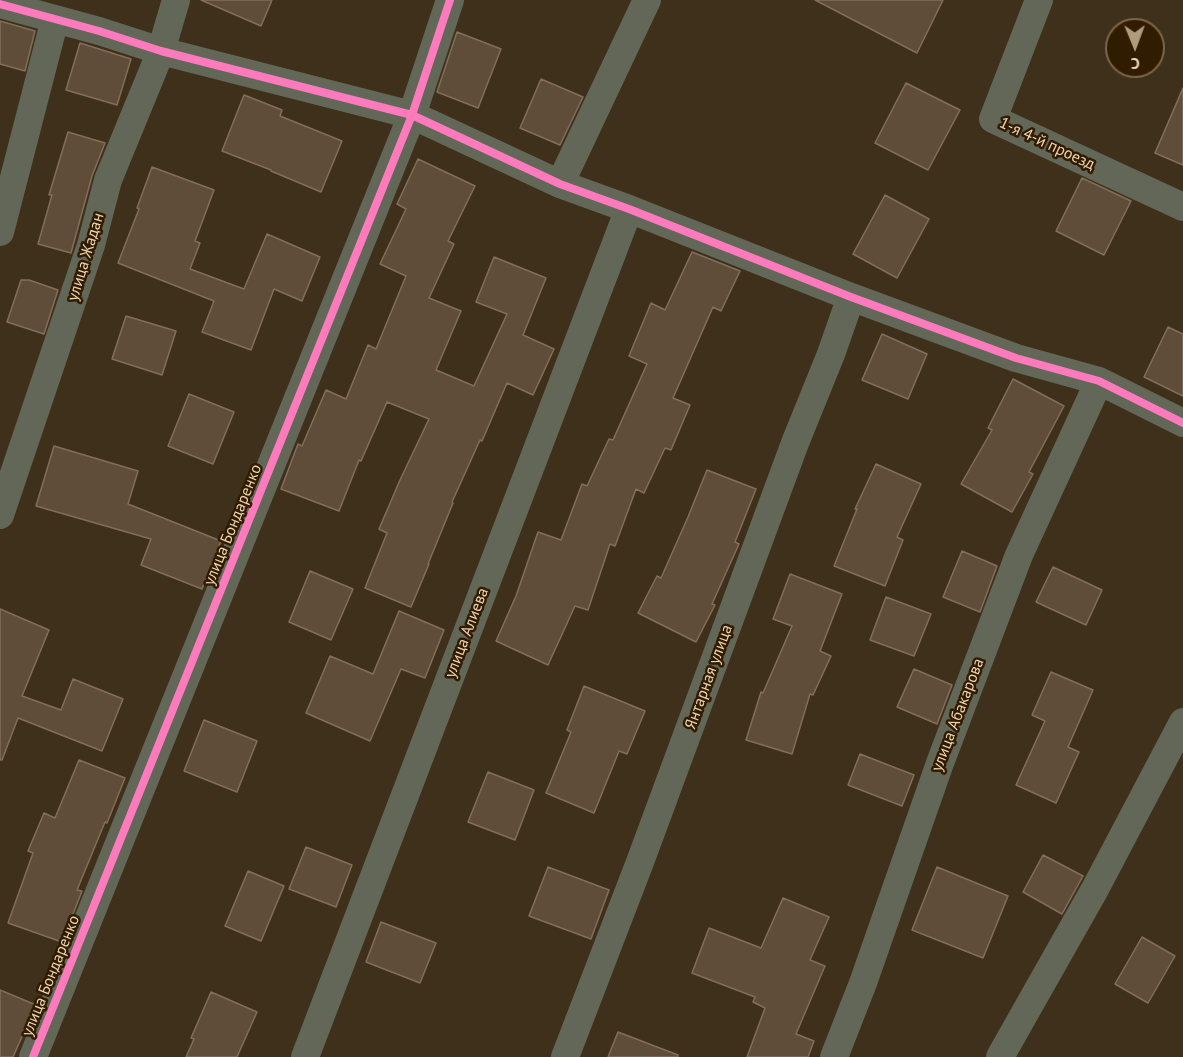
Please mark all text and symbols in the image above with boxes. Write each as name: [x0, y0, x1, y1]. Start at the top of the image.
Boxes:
north arrow: [1105, 18, 1165, 78]
text: С: [1131, 54, 1140, 74]
street label: 1-я 4-й проезд: [996, 113, 1098, 175]
street label: улица Жадан: [64, 211, 108, 303]
street label: улица Бондаренко: [200, 462, 266, 588]
street label: улица Алиева: [441, 585, 493, 681]
street label: Янтарная улица: [681, 622, 737, 732]
street label: улица Абакарова: [928, 656, 988, 774]
street label: улица Бондаренко: [18, 913, 84, 1039]

